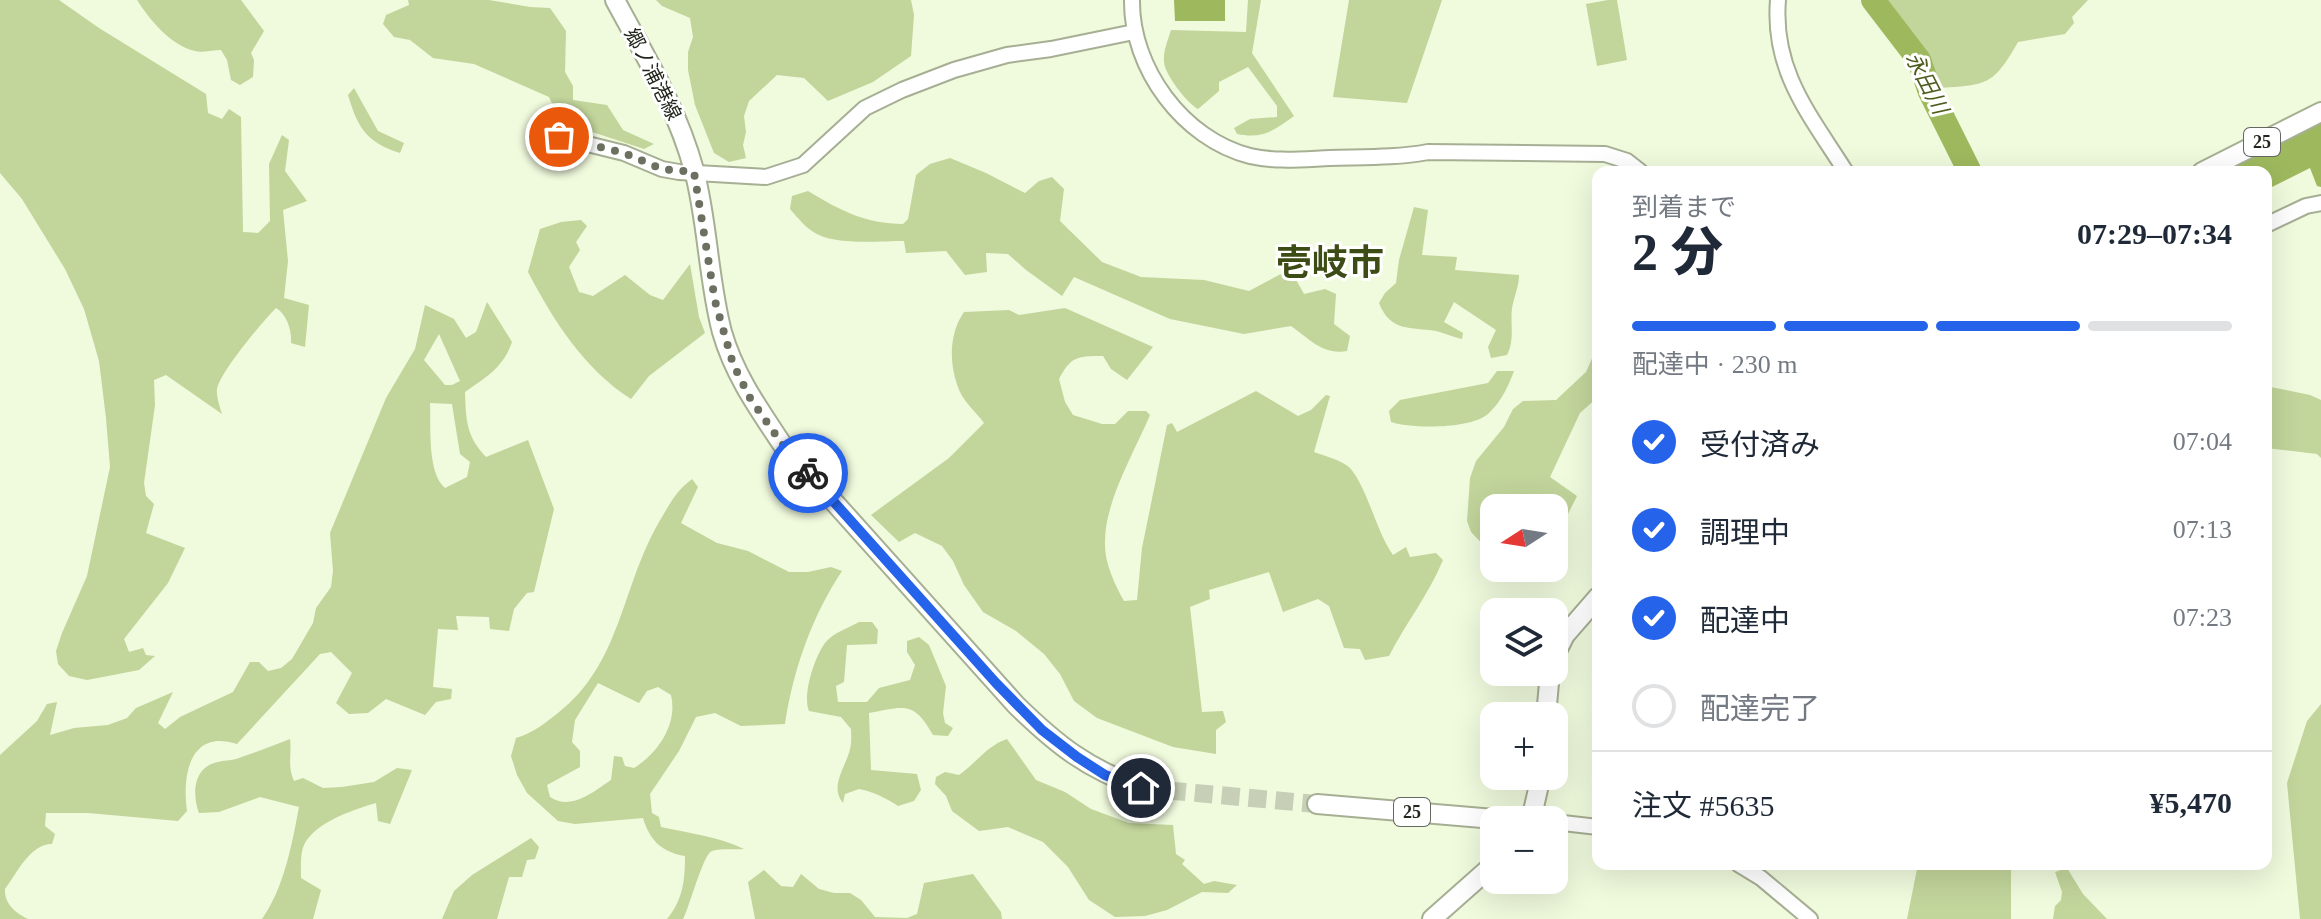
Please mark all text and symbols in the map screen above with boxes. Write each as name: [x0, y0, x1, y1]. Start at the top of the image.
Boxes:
street label: 郷ノ浦港線: [620, 24, 686, 124]
water label: 永田川: [1901, 48, 1954, 120]
pin: [525, 103, 593, 171]
icon: bag: [537, 115, 581, 159]
road number: 25: [2244, 128, 2280, 156]
text: 到着まで: [1632, 193, 1736, 222]
text: 07:29–07:34: [2077, 217, 2232, 250]
text: 2 分: [1632, 224, 1723, 281]
district label: 壱岐市: [1276, 243, 1384, 283]
text: 配達中 · 230 m: [1632, 350, 1797, 379]
icon: check: [1632, 420, 1676, 464]
text: 07:04: [2173, 427, 2232, 456]
text: 受付済み: [1700, 428, 1820, 461]
courier: [768, 433, 848, 513]
icon: bike: [786, 451, 830, 495]
north arrow: [1480, 494, 1568, 582]
map controls: [1480, 494, 1568, 894]
icon: check: [1632, 508, 1676, 552]
text: 07:13: [2173, 515, 2232, 544]
text: 調理中: [1700, 516, 1790, 549]
icon: check: [1632, 596, 1676, 640]
button: layers: [1480, 598, 1568, 686]
text: 07:23: [2173, 603, 2232, 632]
text: 配達中: [1700, 604, 1790, 637]
text: 配達完了: [1700, 692, 1820, 725]
button: +: [1480, 702, 1568, 790]
pin: [1107, 754, 1175, 822]
icon: home: [1119, 766, 1163, 810]
text: ¥5,470: [2150, 786, 2232, 819]
text: 注文 #5635: [1632, 789, 1775, 822]
road number: 25: [1394, 798, 1430, 826]
button: −: [1480, 806, 1568, 894]

